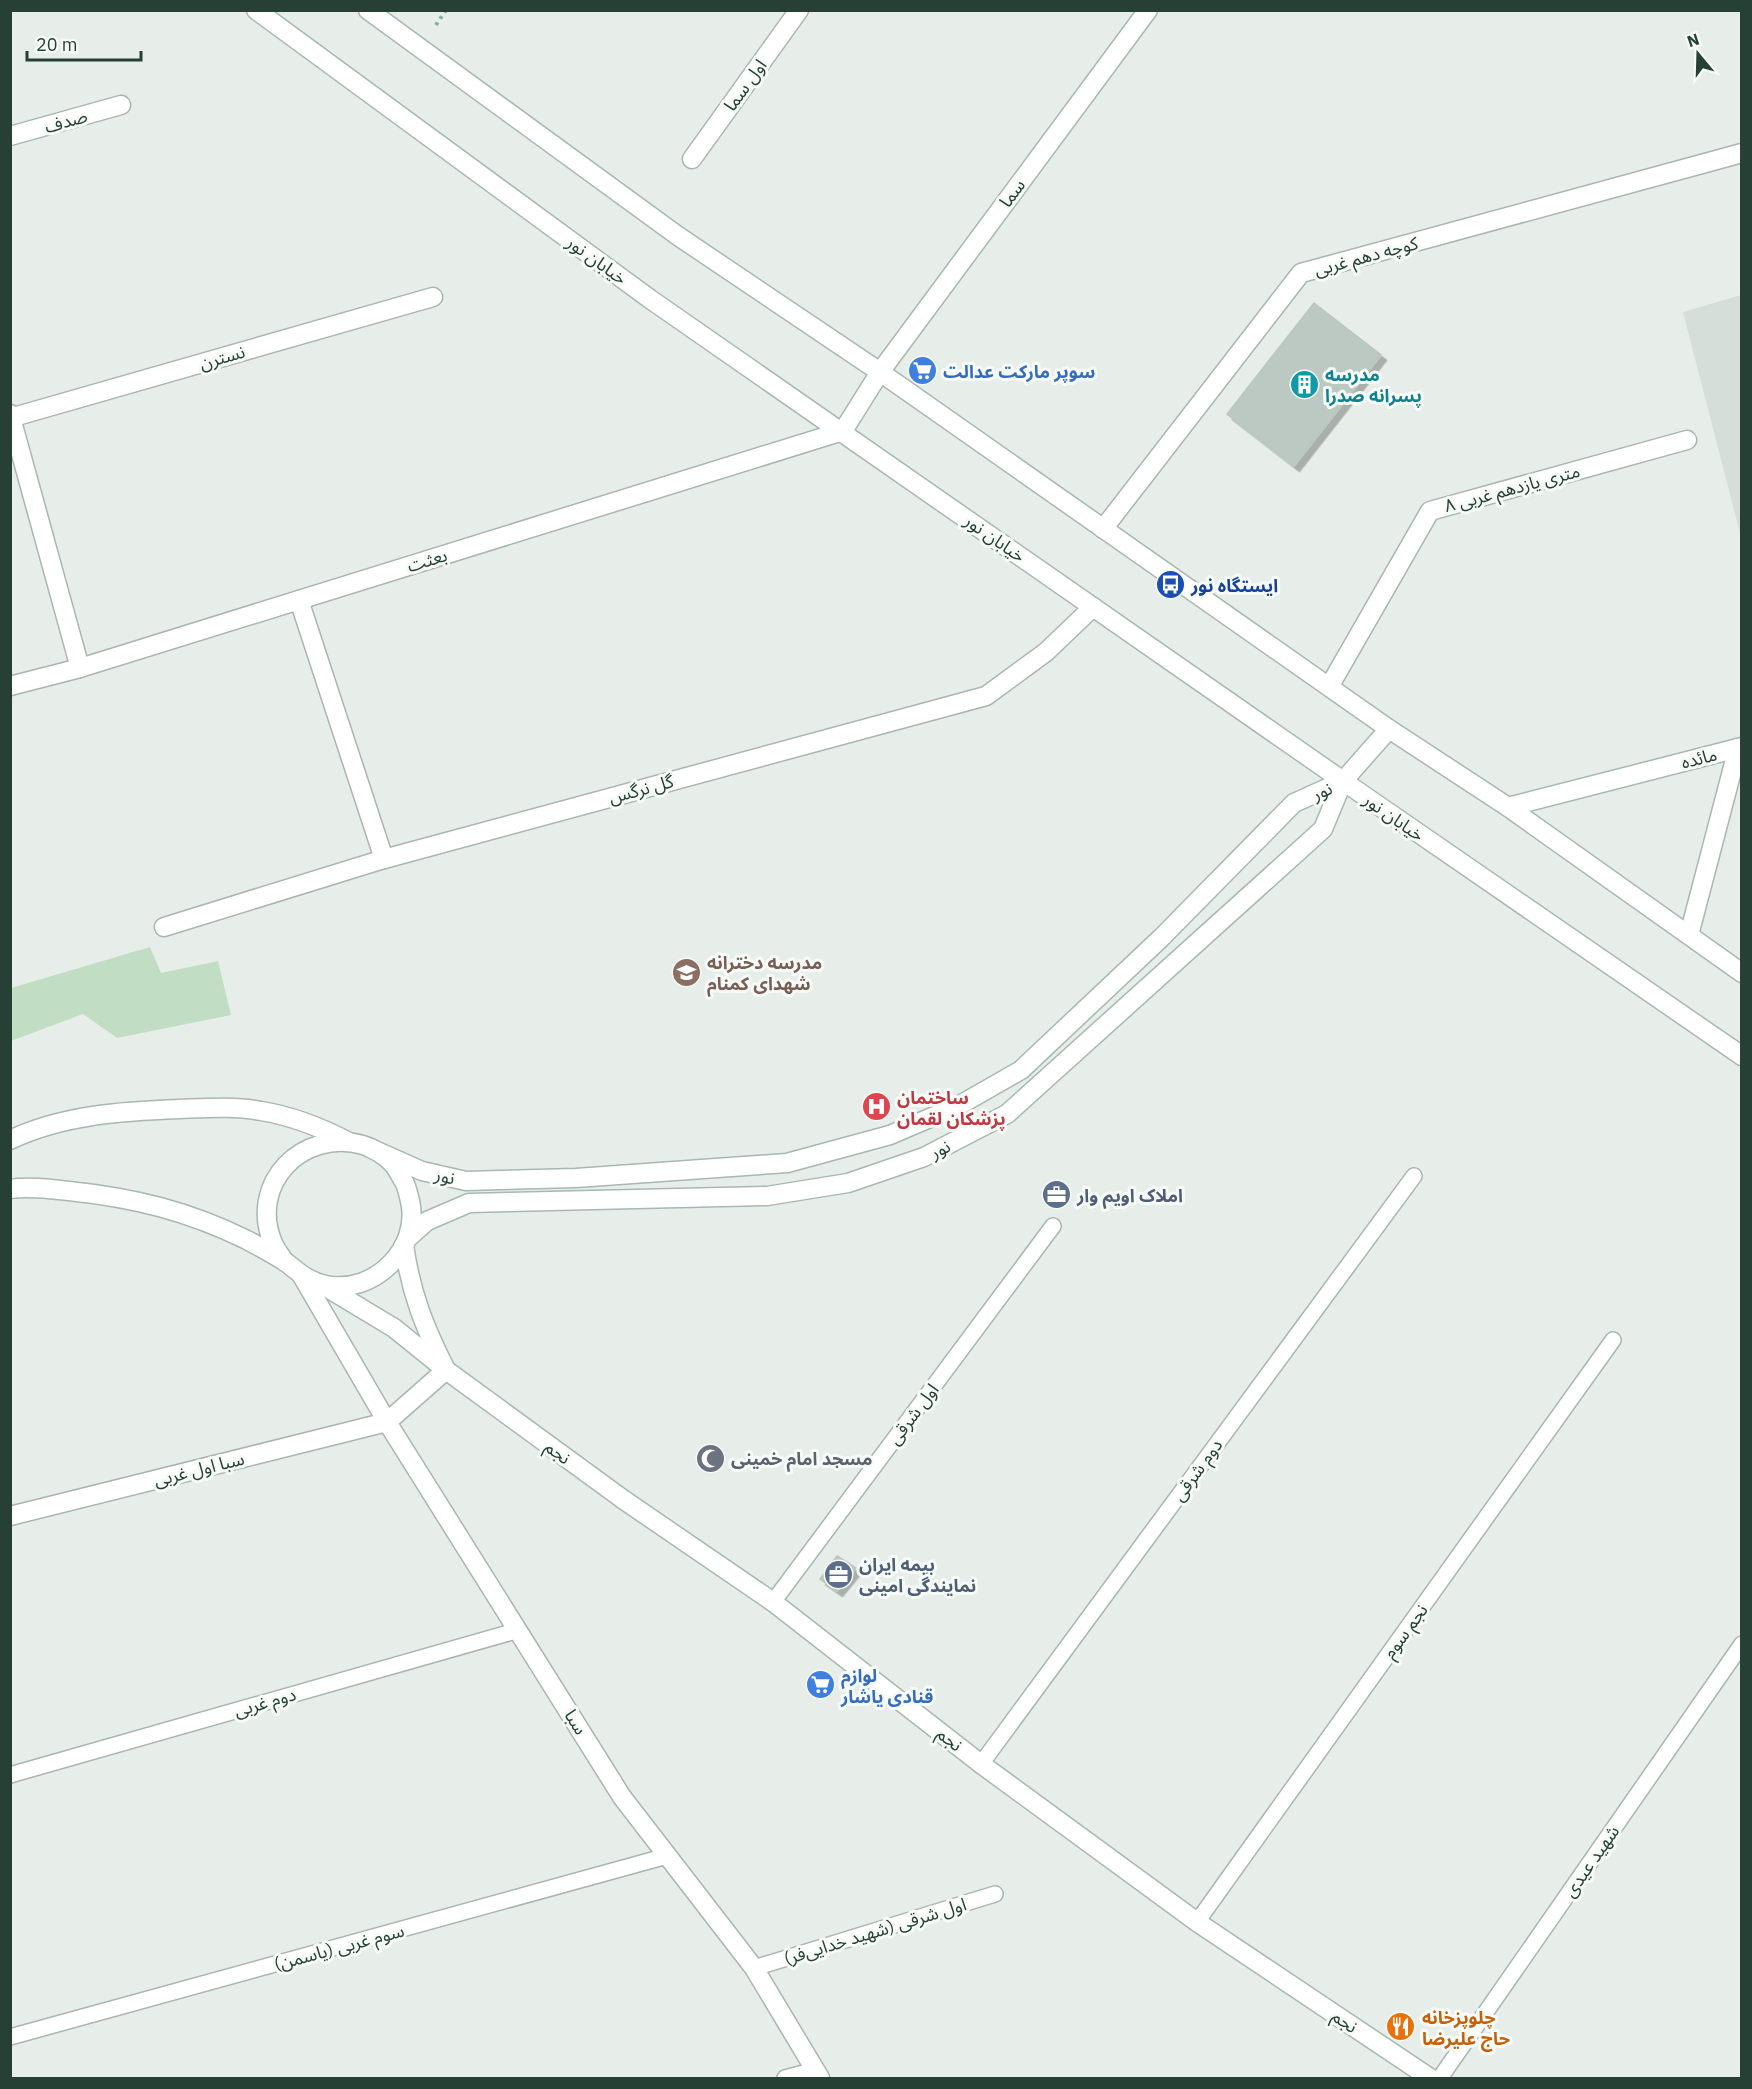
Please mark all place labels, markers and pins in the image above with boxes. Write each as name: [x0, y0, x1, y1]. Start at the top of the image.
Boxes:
supermarket icon: سوپر مارکت عدالت: [906, 355, 938, 387]
place label: سوپر مارکت عدالت: [943, 360, 1095, 383]
place label: مدرسه پسرانه صدرا: [1325, 363, 1422, 407]
building icon: مدرسه پسرانه صدرا: [1288, 368, 1320, 400]
bus stop icon: ایستگاه نور: [1154, 569, 1186, 601]
place label: ایستگاه نور: [1190, 574, 1278, 597]
place label: مدرسه دخترانه شهدای کمنام: [707, 951, 822, 997]
school or university icon: مدرسه دخترانه شهدای کمنام: [670, 956, 702, 988]
place label: ساختمان پزشکان لقمان: [897, 1086, 1006, 1130]
hospital icon: ساختمان پزشکان لقمان: [860, 1091, 892, 1123]
office icon: املاک اویم وار: [1040, 1179, 1072, 1211]
place label: املاک اویم وار: [1076, 1184, 1183, 1209]
mosque icon: مسجد امام خمینی: [694, 1442, 726, 1474]
place label: مسجد امام خمینی: [731, 1447, 873, 1472]
place label: بیمه ایران نمایندگی امینی: [859, 1553, 976, 1597]
office icon: بیمه ایران نمایندگی امینی: [822, 1558, 854, 1590]
place label: لوازم قنادی یاشار: [840, 1664, 933, 1708]
supermarket icon: لوازم قنادی یاشار: [804, 1669, 836, 1701]
place label: چلوپزخانه حاج علیرضا: [1422, 2006, 1510, 2052]
restaurant icon: چلوپزخانه حاج علیرضا: [1385, 2011, 1417, 2043]

